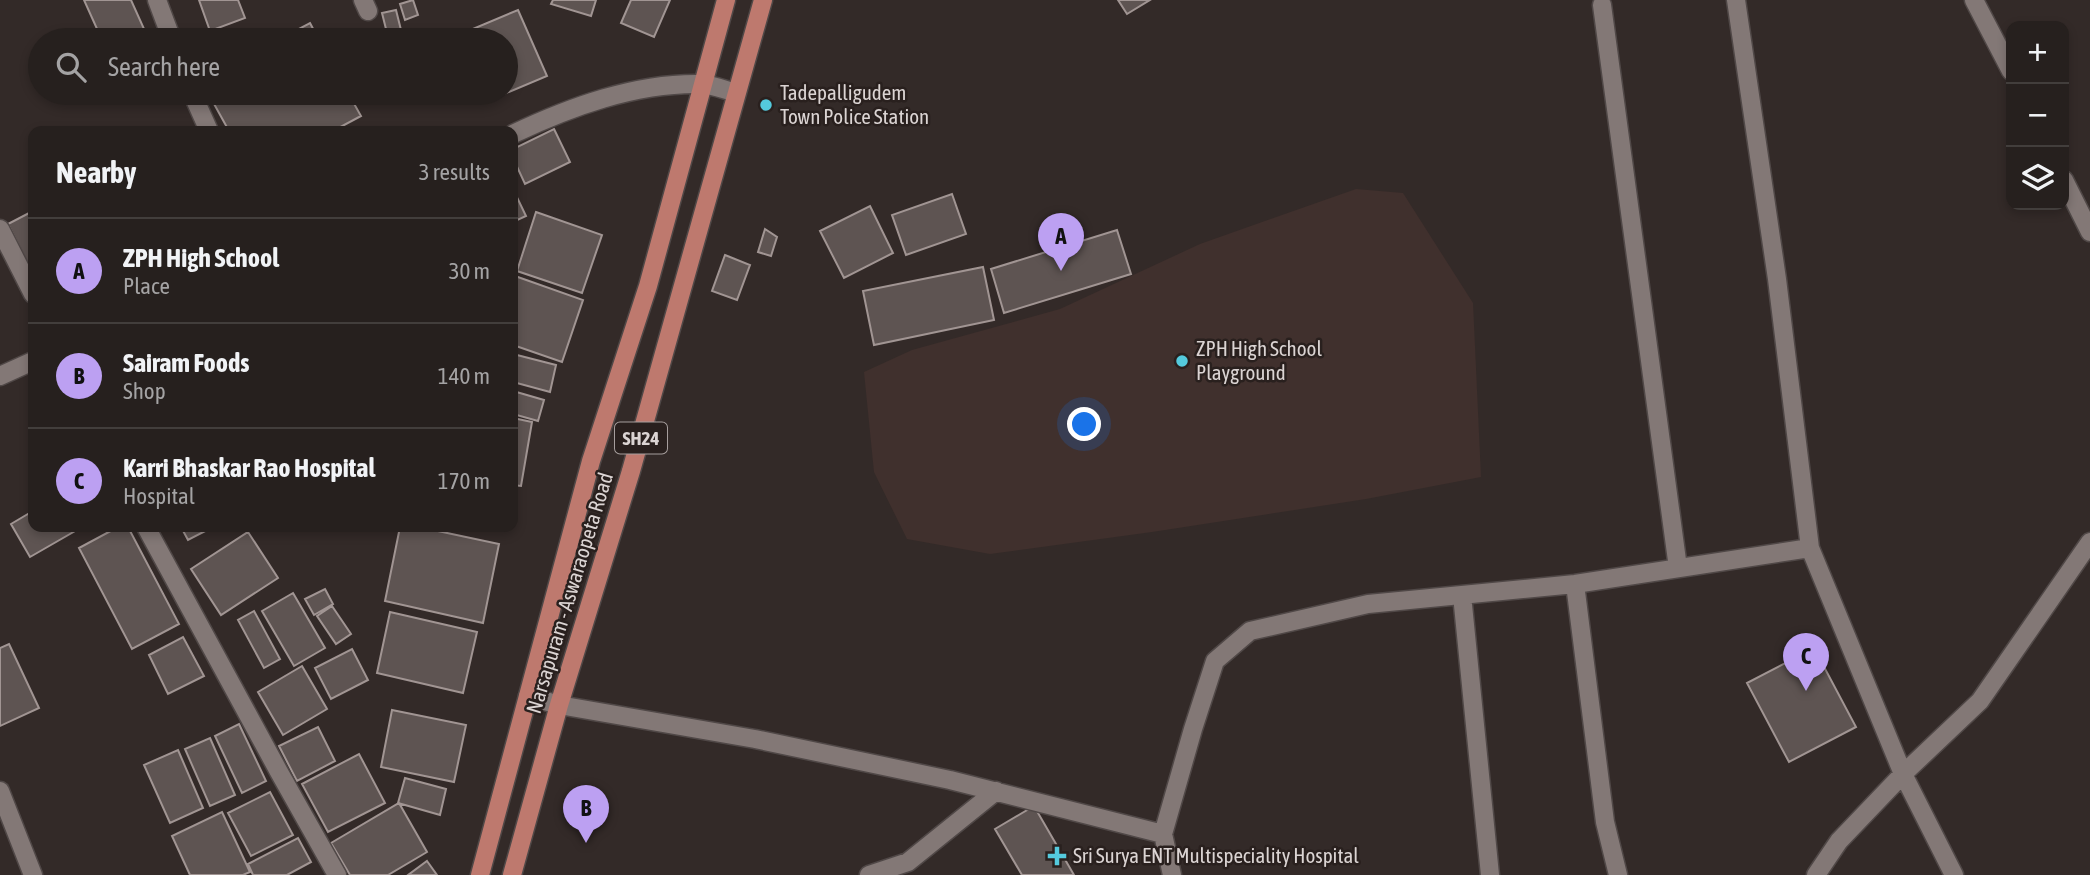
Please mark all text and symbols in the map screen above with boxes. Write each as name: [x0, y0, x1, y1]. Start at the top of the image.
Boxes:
map controls: [2006, 21, 2069, 210]
button: +: [2006, 21, 2069, 84]
search box: [28, 28, 518, 105]
icon: search: [52, 48, 90, 86]
text: Search here: [108, 52, 220, 82]
place label: Tadepalligudem Town Police Station: [780, 80, 929, 128]
button: −: [2006, 84, 2069, 147]
marker: Tadepalligudem Town Police Station: [758, 97, 774, 113]
button: layers: [2006, 147, 2069, 210]
text: Nearby: [56, 155, 136, 189]
text: 3 results: [419, 159, 490, 185]
pin: A: [1038, 213, 1084, 271]
text: ZPH High School: [123, 243, 279, 273]
text: A: [73, 258, 85, 284]
text: 30 m: [449, 258, 490, 284]
text: Place: [123, 273, 170, 299]
place label: ZPH High School Playground: [1196, 336, 1322, 384]
text: Sairam Foods: [123, 348, 249, 378]
marker: ZPH High School Playground: [1174, 353, 1190, 369]
text: B: [74, 363, 84, 389]
text: 140 m: [438, 363, 490, 389]
text: Shop: [123, 378, 166, 404]
your location: [1067, 407, 1101, 441]
road number: SH24: [615, 422, 667, 453]
text: Karri Bhaskar Rao Hospital: [123, 453, 375, 483]
text: C: [74, 468, 84, 494]
text: 170 m: [438, 468, 490, 494]
street label: Narsapuram - Aswaraopeta Road: [521, 469, 617, 716]
text: Hospital: [123, 483, 195, 509]
pin: C: [1783, 633, 1829, 691]
pin: B: [563, 785, 609, 843]
place label: Sri Surya ENT Multispeciality Hospital: [1073, 843, 1359, 867]
marker: Sri Surya ENT Multispeciality Hospital: [1047, 846, 1067, 866]

